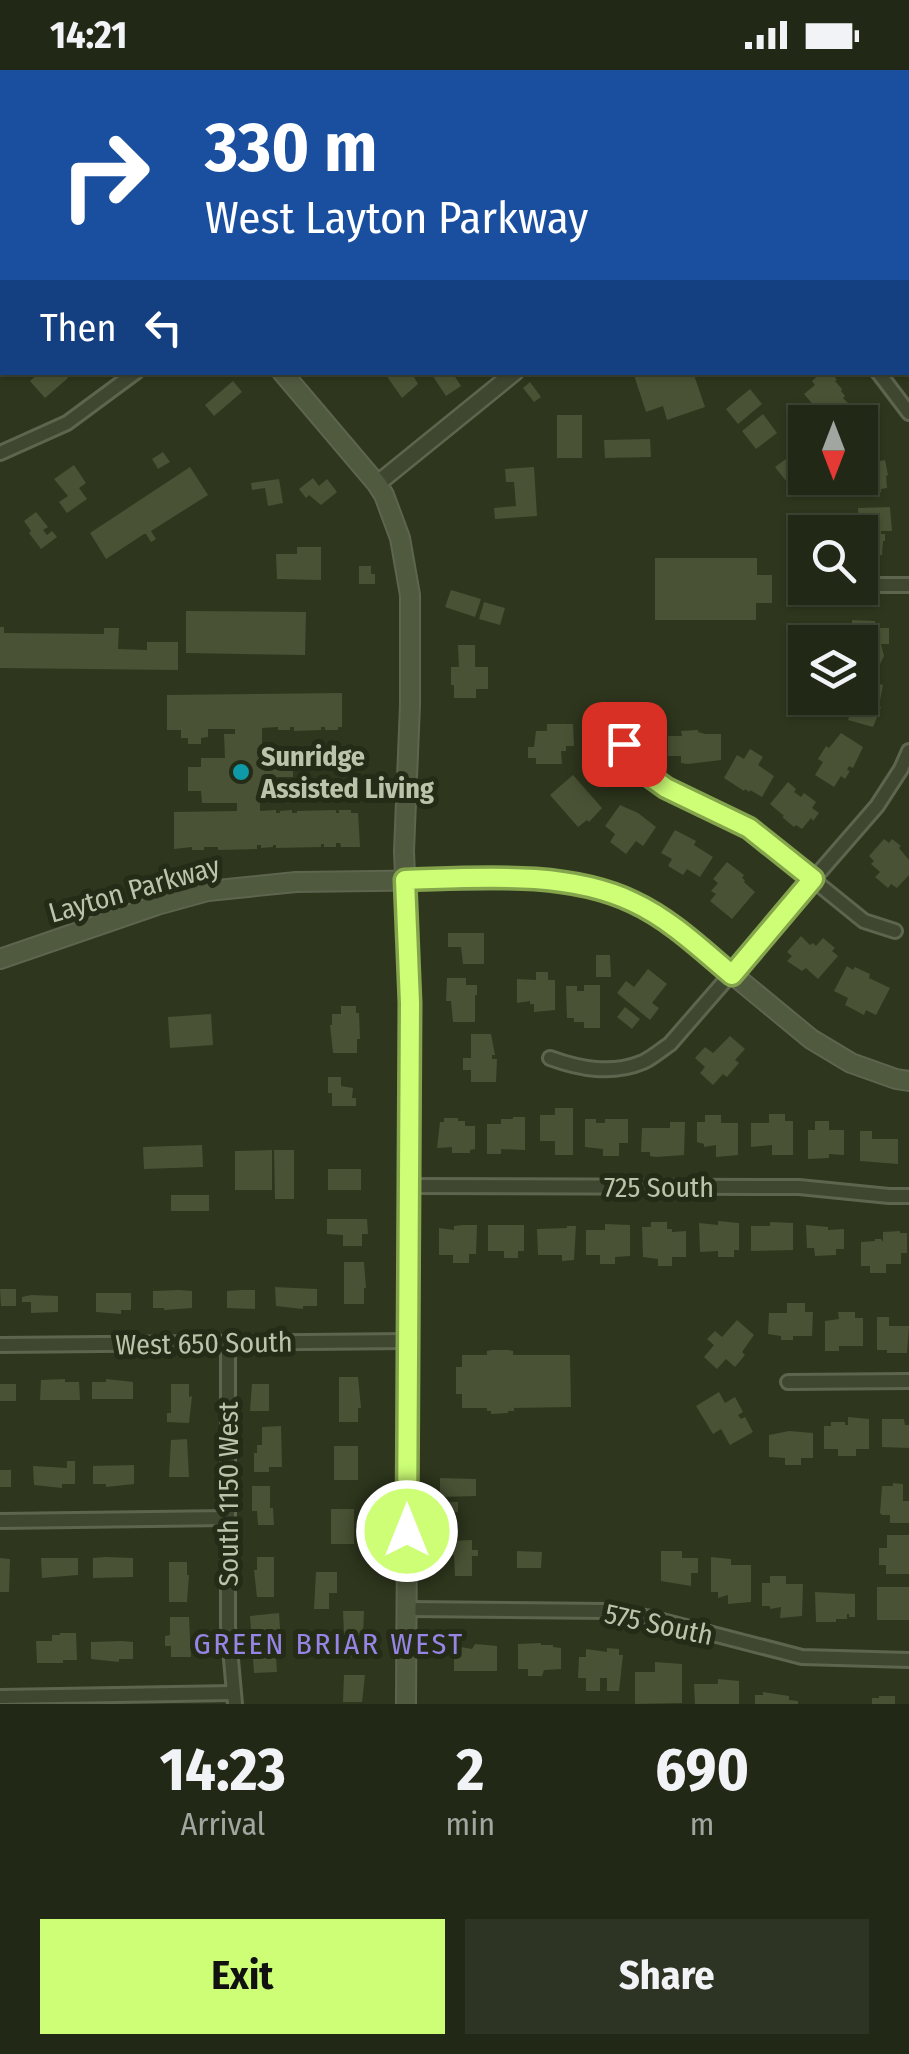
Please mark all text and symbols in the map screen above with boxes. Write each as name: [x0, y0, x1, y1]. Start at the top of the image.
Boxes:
text: 14:21: [50, 12, 127, 58]
text: 330 m: [205, 106, 377, 190]
icon: right: [40, 110, 170, 240]
text: West Layton Parkway: [205, 191, 588, 245]
icon: left: [136, 300, 191, 355]
text: Then: [40, 305, 116, 351]
north arrow: [788, 405, 878, 495]
map controls: [788, 405, 878, 715]
button: search: [788, 515, 878, 605]
button: layers: [788, 625, 878, 715]
pin: [582, 702, 667, 787]
icon: arrive: [597, 717, 652, 772]
place label: Sunridge Assisted Living: [260, 740, 434, 805]
marker: Sunridge Assisted Living: [230, 761, 252, 783]
street label: Layton Parkway: [45, 849, 224, 930]
street label: 725 South: [604, 1171, 714, 1204]
street label: West 650 South: [115, 1325, 293, 1362]
street label: South 1150 West: [212, 1401, 245, 1586]
position arrow: [355, 1479, 459, 1583]
street label: 575 South: [602, 1597, 716, 1652]
district label: GREEN BRIAR WEST: [193, 1626, 465, 1662]
text: 14:23: [160, 1734, 286, 1806]
text: 2: [456, 1734, 484, 1806]
text: 690: [655, 1734, 749, 1806]
text: Arrival: [180, 1805, 265, 1843]
text: min: [446, 1805, 495, 1843]
text: m: [690, 1805, 714, 1843]
button: Exit: [40, 1919, 445, 2034]
button: Share: [465, 1919, 869, 2034]

